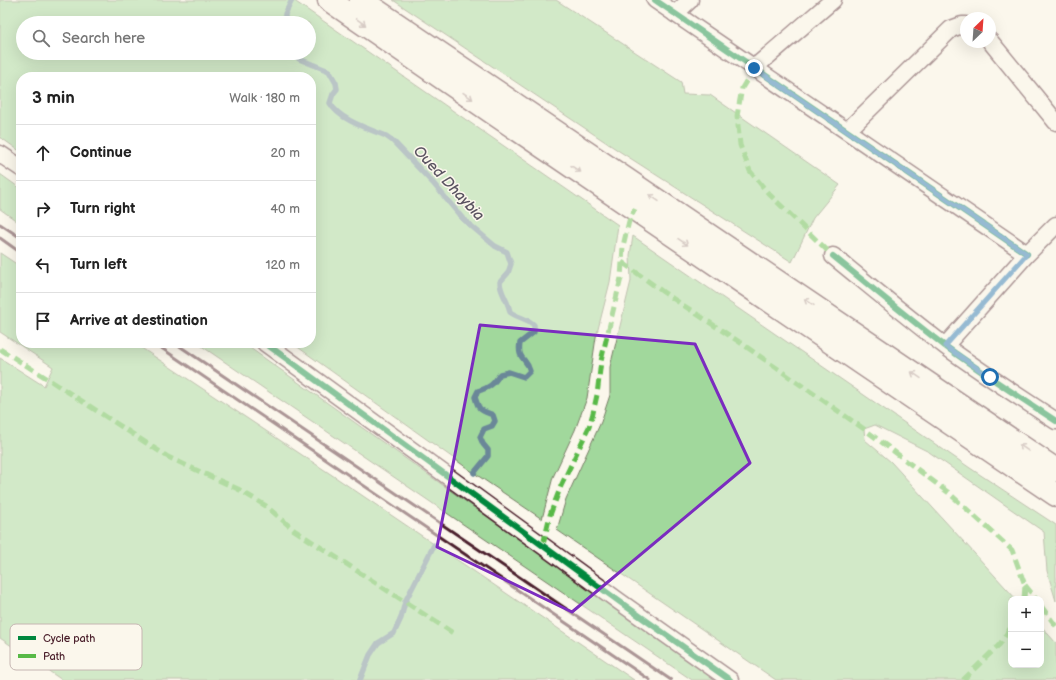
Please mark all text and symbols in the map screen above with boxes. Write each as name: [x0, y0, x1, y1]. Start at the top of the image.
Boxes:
north arrow: [960, 12, 996, 48]
search box: [16, 16, 316, 60]
one-way arrow: [355, 18, 366, 26]
icon: search: [30, 27, 52, 49]
text: Search here: [62, 29, 145, 48]
route end: [745, 59, 763, 77]
text: 3 min: [32, 88, 75, 108]
text: Walk · 180 m: [229, 90, 300, 106]
one-way arrow: [462, 92, 473, 100]
icon: ahead: [32, 142, 54, 164]
water label: Oued Dhaybia: [409, 142, 488, 225]
text: Continue: [70, 143, 132, 162]
text: 20 m: [270, 145, 300, 161]
one-way arrow: [570, 165, 581, 173]
one-way arrow: [649, 194, 660, 202]
icon: right: [32, 198, 54, 220]
text: Turn right: [70, 199, 135, 218]
text: 40 m: [270, 201, 300, 217]
one-way arrow: [678, 238, 689, 246]
icon: left: [32, 254, 54, 276]
text: Turn left: [70, 255, 127, 274]
text: 120 m: [265, 257, 300, 273]
one-way arrow: [803, 298, 814, 306]
icon: arrive: [32, 310, 54, 332]
text: Arrive at destination: [70, 311, 208, 330]
route start: [981, 368, 999, 386]
one-way arrow: [911, 371, 922, 379]
one-way arrow: [1019, 444, 1030, 452]
map controls: [1008, 596, 1044, 668]
button: +: [1008, 596, 1044, 632]
legend: [10, 624, 142, 670]
text: Cycle path: [43, 632, 95, 645]
button: −: [1008, 632, 1044, 668]
text: Path: [43, 650, 65, 663]

